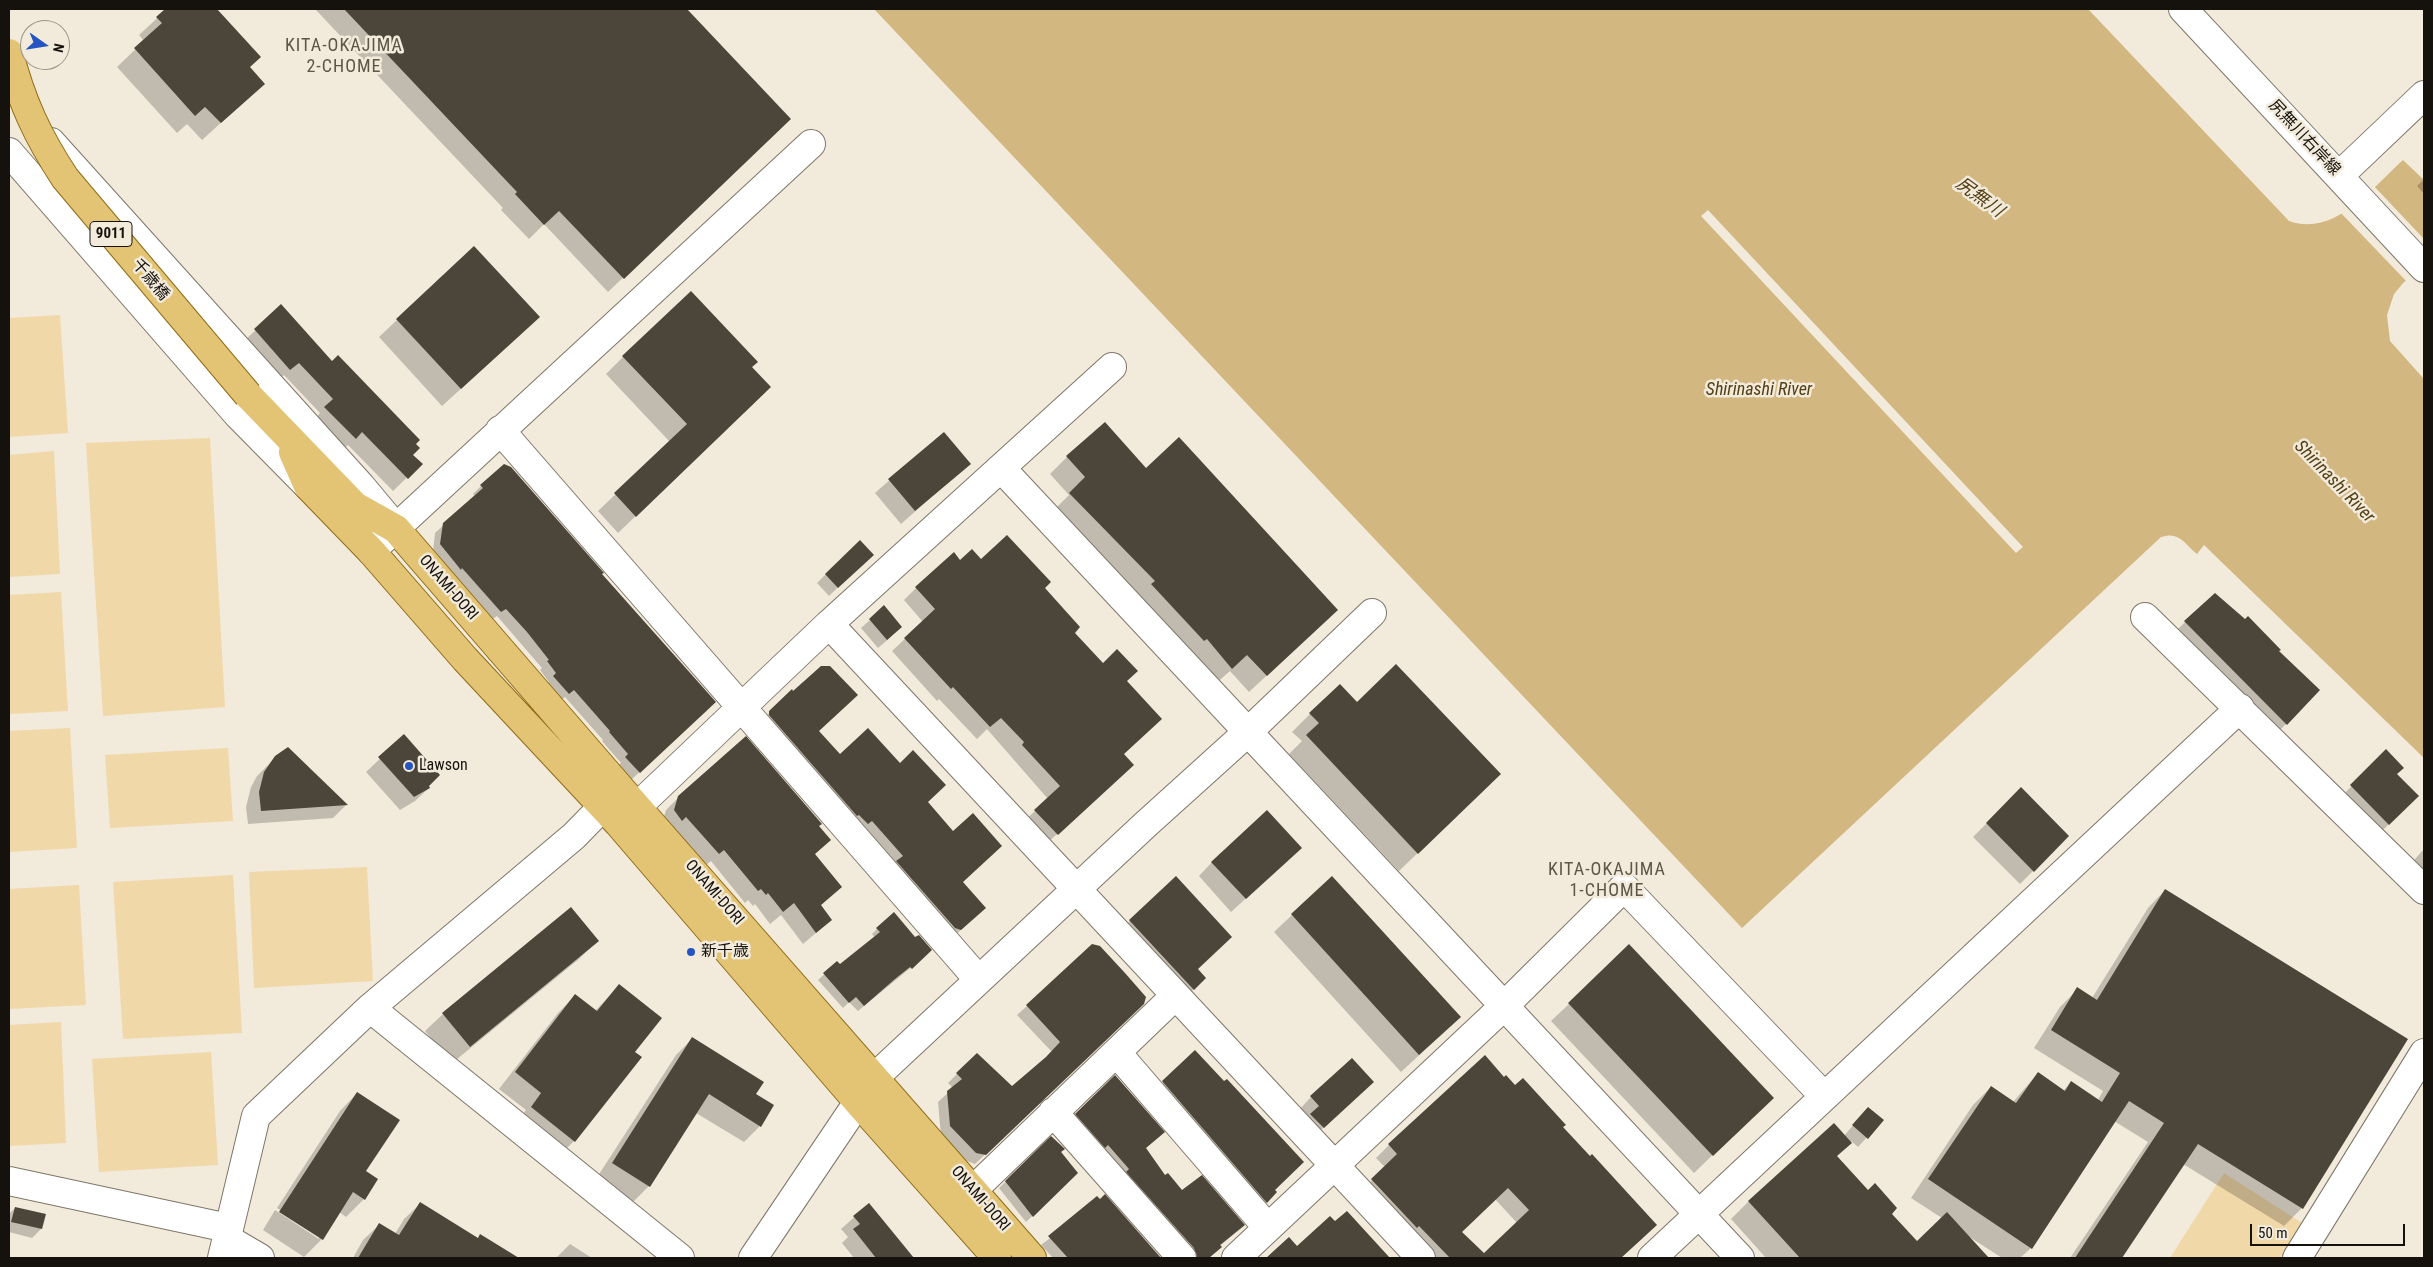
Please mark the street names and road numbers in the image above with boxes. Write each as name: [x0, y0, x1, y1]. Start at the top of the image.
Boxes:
street label: 尻無川右岸線: [2264, 96, 2344, 180]
road number: 9011: [90, 222, 132, 246]
street label: 千歳橋: [127, 255, 173, 305]
street label: ONAMI-DORI: [414, 551, 482, 625]
street label: ONAMI-DORI: [680, 856, 748, 930]
street label: ONAMI-DORI: [946, 1162, 1014, 1236]

